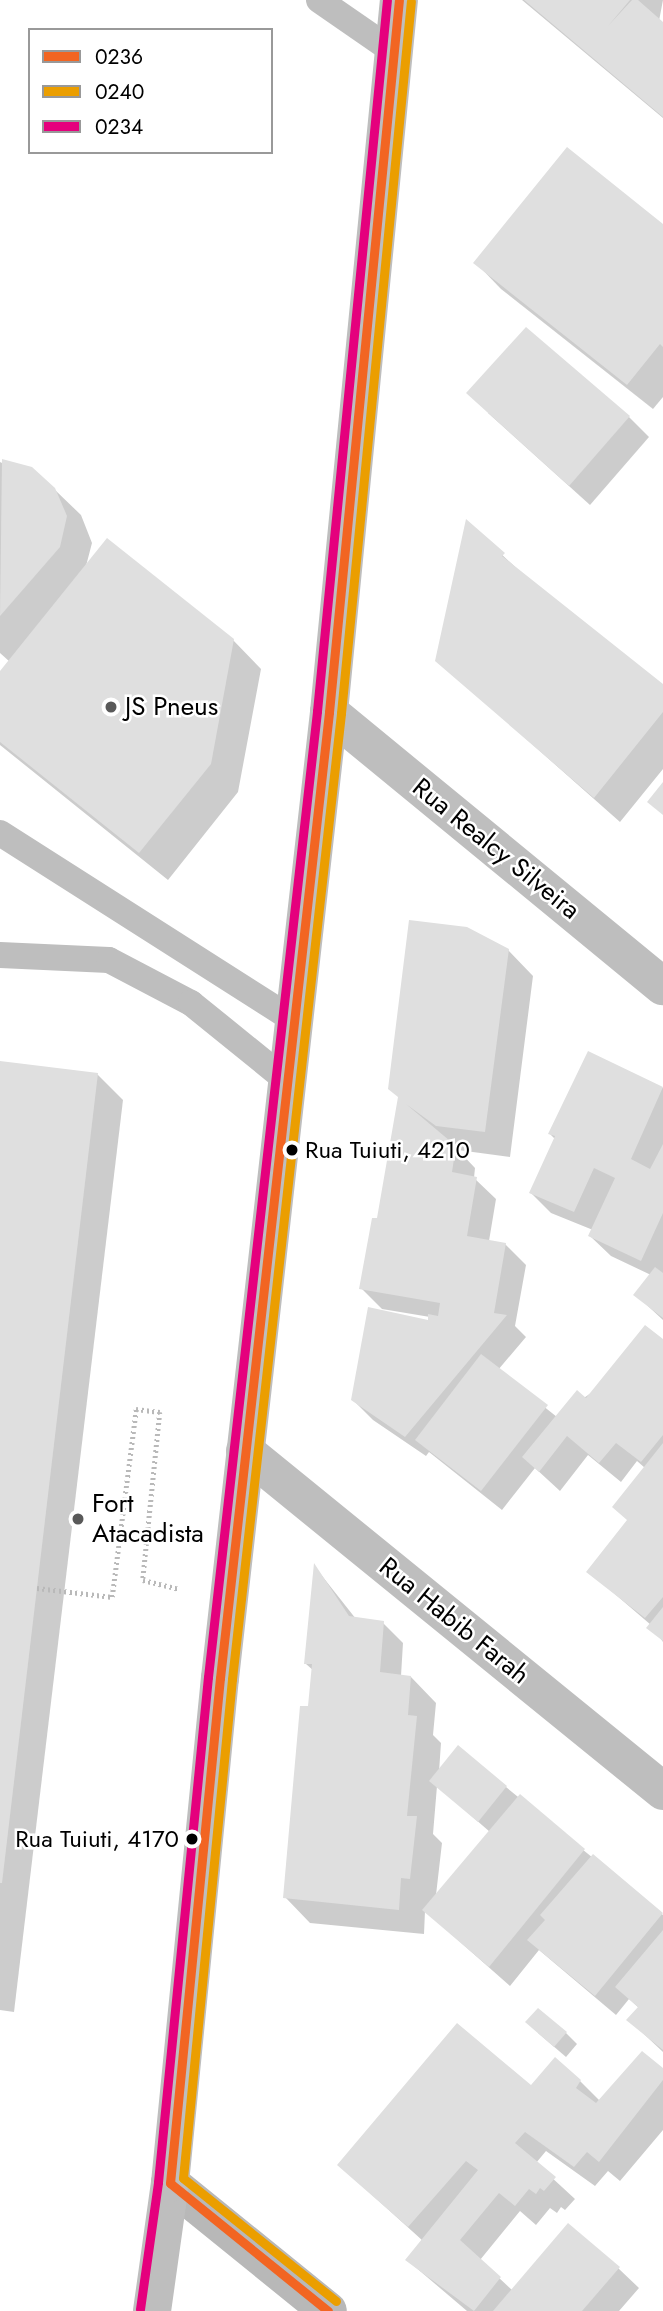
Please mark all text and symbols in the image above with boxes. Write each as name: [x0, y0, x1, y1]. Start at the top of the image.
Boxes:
legend: [28, 28, 273, 154]
text: 0236: [95, 42, 143, 72]
text: 0240: [95, 77, 144, 107]
text: 0234: [95, 112, 143, 142]
place label: JS Pneus: [125, 691, 218, 723]
marker: JS Pneus: [103, 699, 119, 715]
street label: Rua Realcy Silveira: [406, 772, 586, 926]
place label: Rua Tuiuti, 4210: [305, 1136, 470, 1164]
marker: Rua Tuiuti, 4210: [285, 1143, 299, 1157]
place label: Fort Atacadista: [92, 1488, 204, 1550]
marker: Fort Atacadista: [70, 1511, 86, 1527]
street label: Rua Habib Farah: [373, 1551, 535, 1691]
place label: Rua Tuiuti, 4170: [15, 1825, 179, 1853]
marker: Rua Tuiuti, 4170: [185, 1832, 199, 1846]

